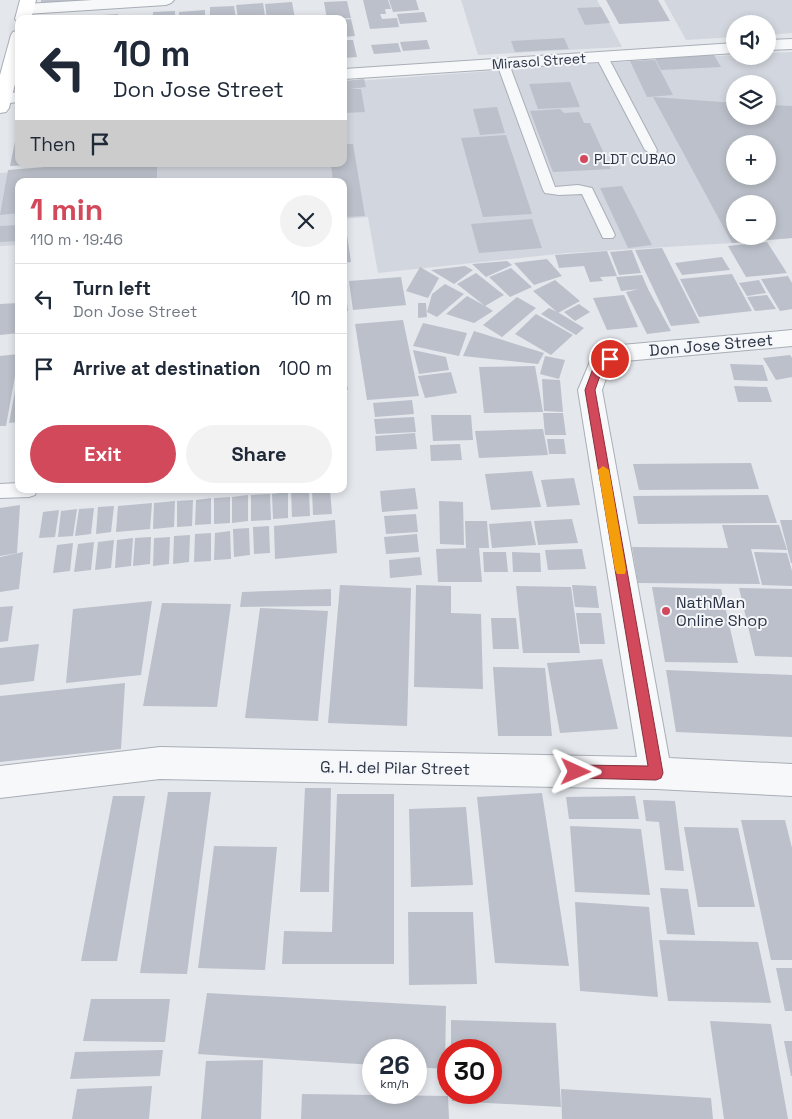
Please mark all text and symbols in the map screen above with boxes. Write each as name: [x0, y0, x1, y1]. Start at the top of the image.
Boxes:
map controls: [726, 15, 776, 245]
button: sound: [726, 15, 776, 65]
text: 10 m: [113, 32, 190, 76]
icon: left: [30, 35, 95, 100]
street label: Mirasol Street: [491, 49, 587, 73]
text: Don Jose Street: [113, 75, 284, 103]
button: layers: [726, 75, 776, 125]
icon: arrive: [86, 130, 114, 158]
text: Then: [30, 132, 76, 157]
button: +: [726, 135, 776, 185]
place label: PLDT CUBAO: [594, 150, 676, 168]
marker: PLDT CUBAO: [578, 153, 590, 165]
text: 1 min: [30, 190, 103, 229]
button: close: [280, 195, 332, 247]
button: −: [726, 195, 776, 245]
text: 110 m · 19:46: [30, 229, 123, 250]
text: Turn left: [73, 276, 151, 301]
icon: left: [30, 285, 58, 313]
text: 10 m: [291, 286, 332, 311]
text: Don Jose Street: [73, 301, 197, 322]
street label: Don Jose Street: [648, 329, 774, 361]
pin: [589, 338, 631, 380]
icon: arrive: [596, 345, 624, 373]
icon: arrive: [30, 355, 58, 383]
text: Arrive at destination: [73, 356, 261, 381]
text: 100 m: [278, 356, 332, 381]
button: Exit: [30, 425, 176, 483]
button: Share: [186, 425, 332, 483]
place label: NathMan Online Shop: [676, 592, 768, 631]
marker: NathMan Online Shop: [660, 605, 672, 617]
position arrow: [549, 745, 601, 797]
street label: G. H. del Pilar Street: [320, 756, 470, 780]
speed limit sign: 30: [437, 1039, 502, 1104]
text: 26: [379, 1049, 410, 1081]
text: km/h: [380, 1076, 409, 1092]

